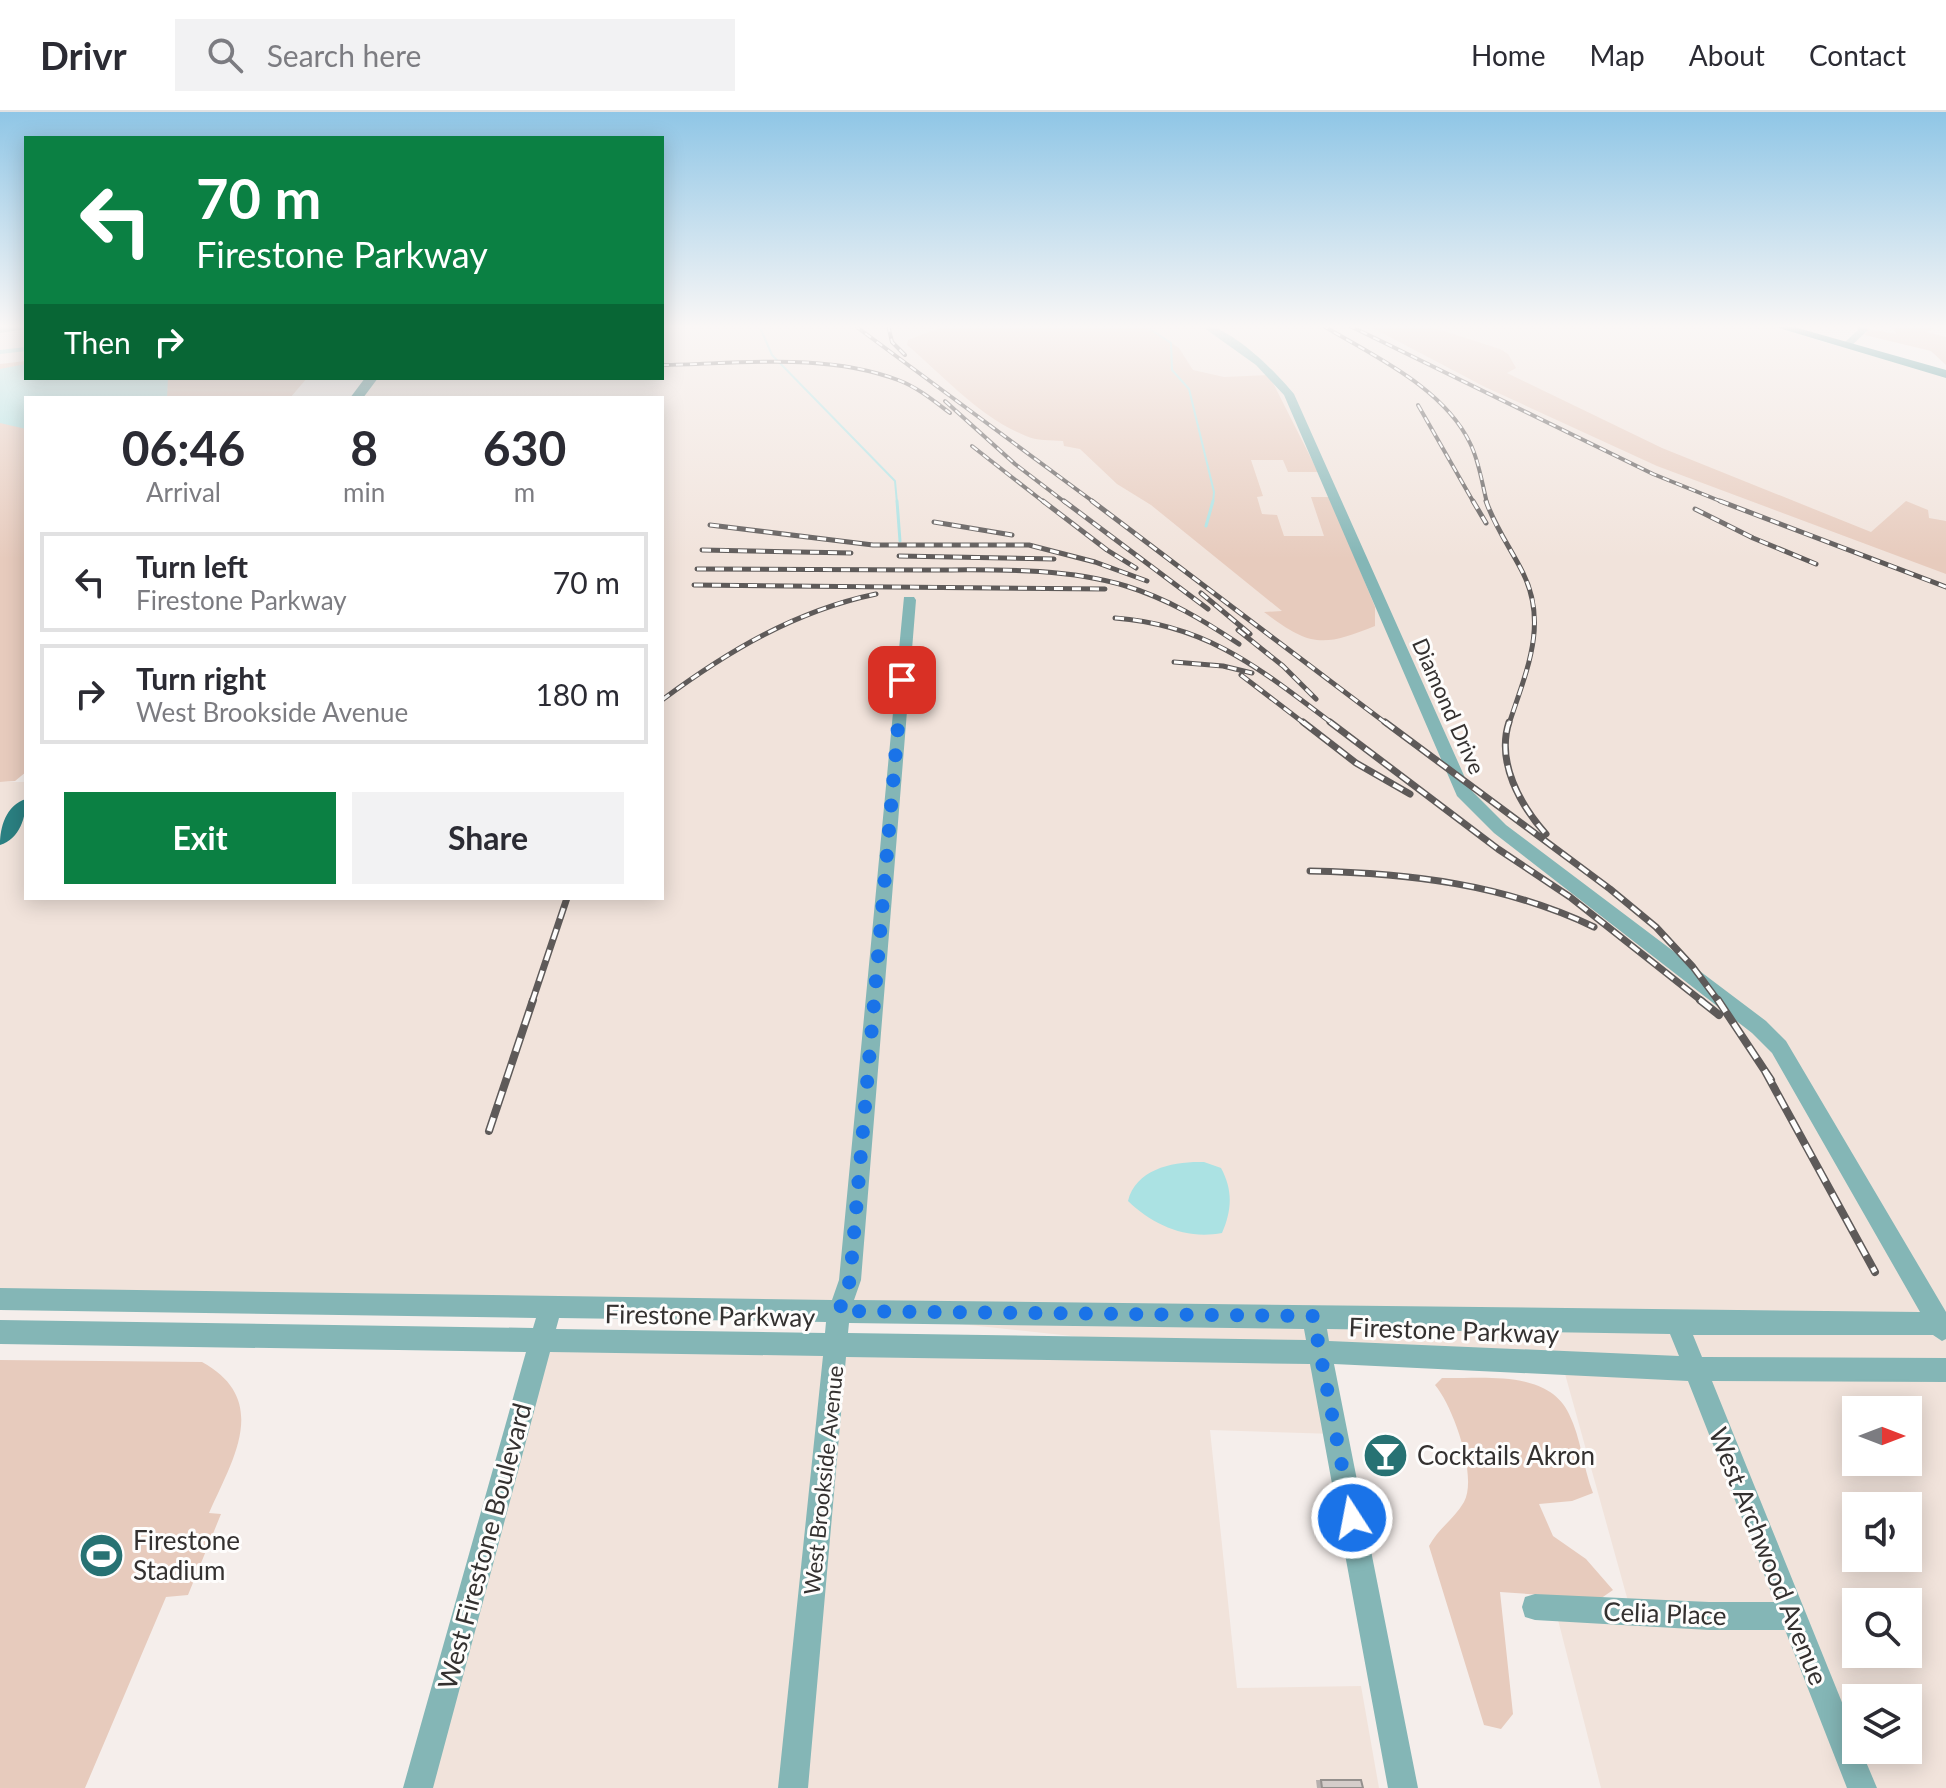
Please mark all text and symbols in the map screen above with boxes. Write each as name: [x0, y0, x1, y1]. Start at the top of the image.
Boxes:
search box: [175, 19, 735, 91]
text: Drivr: [40, 32, 127, 78]
icon: search: [203, 33, 247, 77]
text: Search here: [267, 37, 421, 73]
text: Home: [1471, 38, 1546, 72]
text: Map: [1590, 38, 1645, 72]
text: About: [1689, 38, 1765, 72]
text: Contact: [1809, 38, 1906, 72]
text: 70 m: [196, 164, 321, 231]
icon: left: [64, 168, 168, 272]
text: Firestone Parkway: [196, 232, 488, 276]
icon: right: [147, 320, 191, 364]
text: Then: [64, 324, 131, 360]
text: 06:46: [122, 419, 245, 476]
text: 8: [350, 419, 378, 476]
text: 630: [483, 419, 566, 476]
text: Arrival: [146, 476, 221, 508]
text: min: [343, 476, 385, 508]
text: m: [514, 476, 535, 508]
text: Turn left: [136, 548, 248, 584]
icon: left: [68, 560, 112, 604]
text: 70 m: [553, 564, 620, 600]
text: Firestone Parkway: [136, 584, 347, 616]
street label: Diamond Drive: [1407, 634, 1491, 778]
pin: [868, 646, 936, 714]
icon: arrive: [880, 658, 924, 702]
text: Turn right: [136, 660, 266, 696]
icon: right: [68, 672, 112, 716]
text: 180 m: [535, 676, 620, 712]
text: West Brookside Avenue: [136, 696, 408, 728]
button: Exit: [64, 792, 336, 884]
button: Share: [352, 792, 624, 884]
street label: Firestone Parkway: [604, 1297, 816, 1333]
street label: Firestone Parkway: [1348, 1310, 1560, 1350]
street label: West Brookside Avenue: [798, 1364, 848, 1596]
north arrow: [1842, 1396, 1922, 1476]
map controls: [1842, 1396, 1922, 1764]
street label: West Firestone Boulevard: [430, 1399, 538, 1693]
street label: West Archwood Avenue: [1703, 1423, 1835, 1689]
bar icon: Cocktails Akron: [1362, 1431, 1410, 1479]
place label: Cocktails Akron: [1417, 1439, 1595, 1471]
position arrow: [1310, 1476, 1394, 1560]
button: sound: [1842, 1492, 1922, 1572]
place label: Firestone Stadium: [133, 1524, 240, 1586]
sports icon: Firestone Stadium: [78, 1531, 126, 1579]
button: search: [1842, 1588, 1922, 1668]
street label: Celia Place: [1603, 1595, 1727, 1631]
button: layers: [1842, 1684, 1922, 1764]

